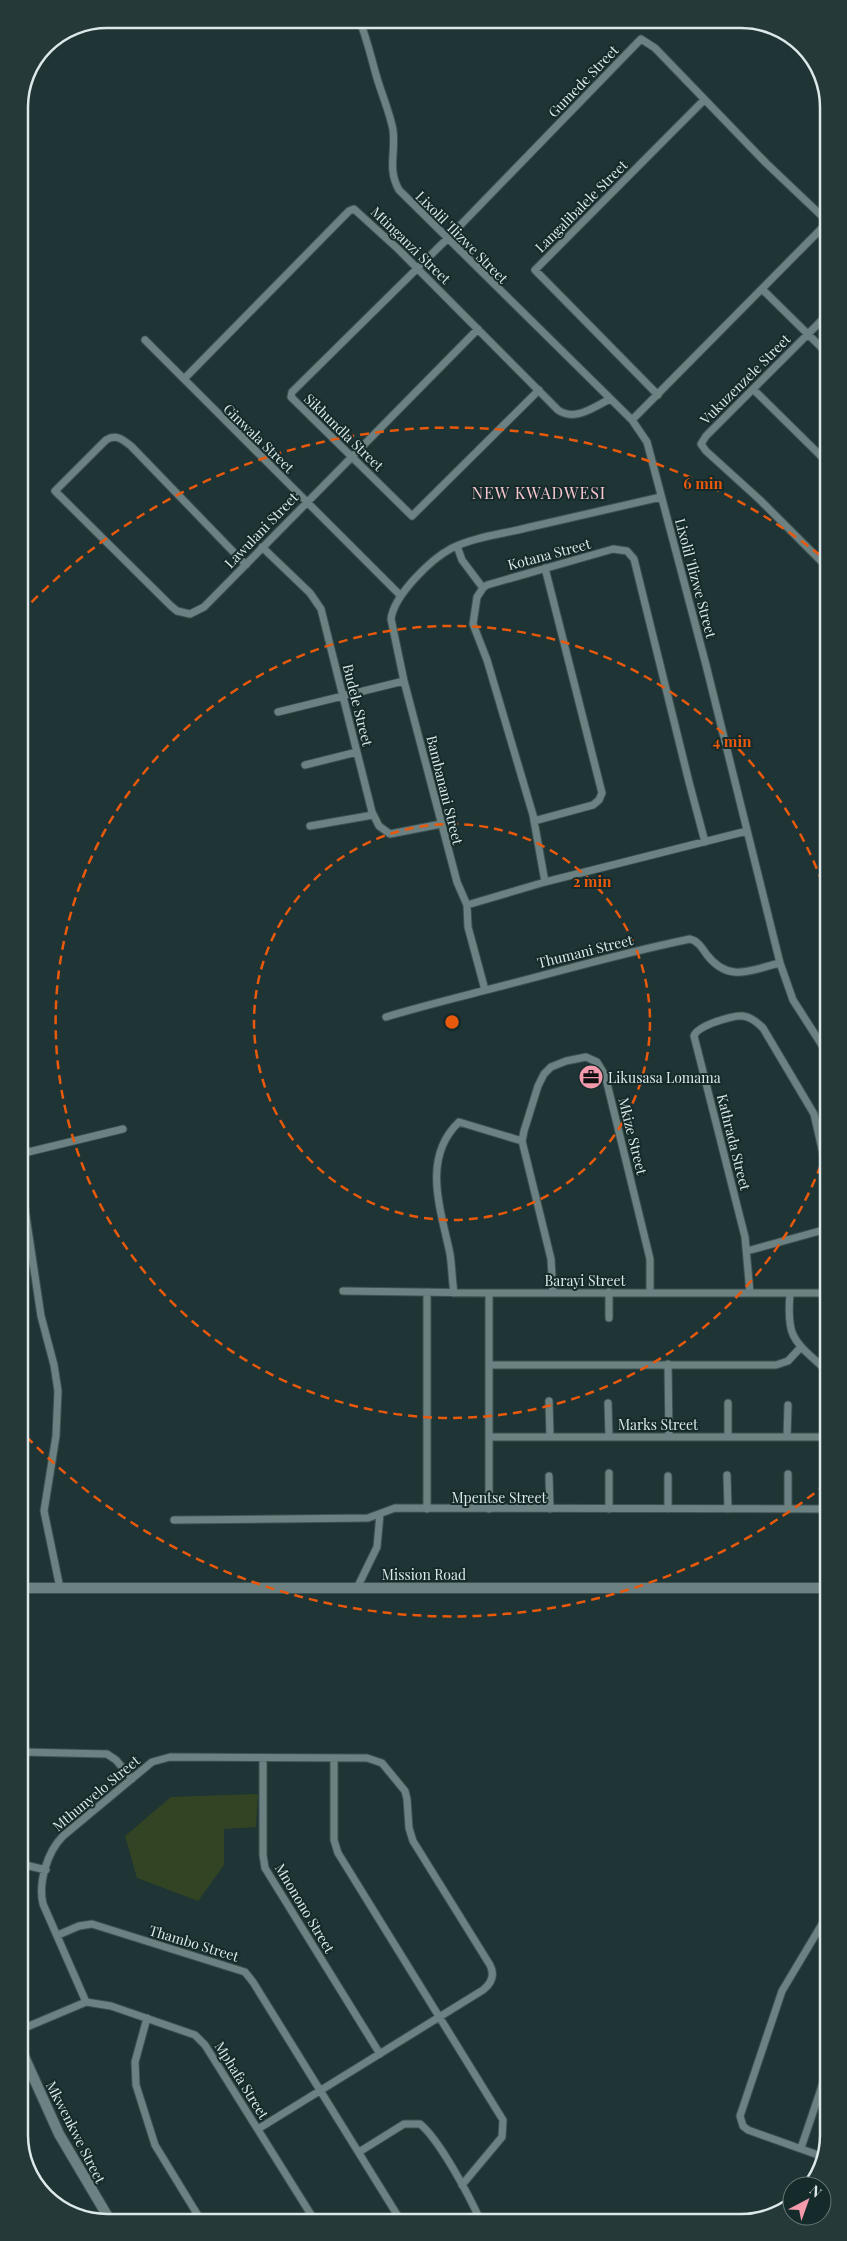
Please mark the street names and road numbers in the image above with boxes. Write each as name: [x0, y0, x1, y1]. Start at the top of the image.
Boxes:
street label: Gumede Street: [544, 40, 623, 121]
street label: Langalibalele Street: [531, 155, 632, 256]
street label: Lixolil 'Ilizwe Street: [412, 187, 513, 288]
street label: Mtinganzi Street: [367, 202, 456, 289]
street label: Vukuzenzele Street: [695, 329, 795, 429]
street label: Sikhundla Street: [300, 389, 389, 476]
street label: Ginwala Street: [219, 399, 299, 477]
street label: Lawulani Street: [220, 487, 303, 572]
street label: Lixolil 'Ilizwe Street: [671, 516, 721, 641]
street label: Kotana Street: [505, 534, 594, 574]
street label: Budele Street: [339, 662, 378, 749]
street label: Bambanani Street: [422, 733, 468, 848]
street label: Thumani Street: [535, 930, 636, 972]
street label: Kathrada Street: [713, 1092, 755, 1193]
street label: Mkize Street: [614, 1095, 652, 1178]
street label: Barayi Street: [544, 1271, 627, 1290]
street label: Marks Street: [618, 1415, 699, 1434]
street label: Mpentse Street: [452, 1488, 548, 1507]
street label: Mission Road: [382, 1565, 466, 1584]
street label: Mthunyelo Street: [48, 1750, 144, 1835]
street label: Mnonono Street: [271, 1860, 340, 1957]
street label: Thambo Street: [147, 1920, 242, 1966]
street label: Mphafa Street: [211, 2038, 274, 2123]
street label: Mkwenkwe Street: [42, 2078, 110, 2187]

